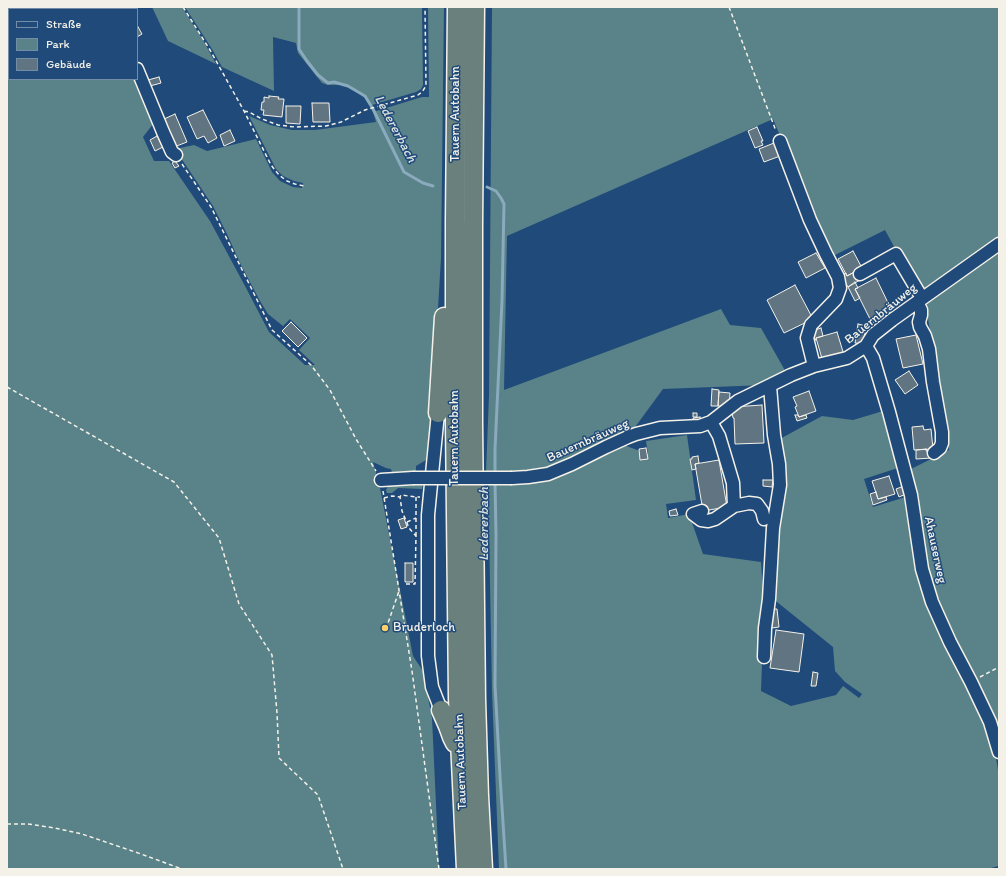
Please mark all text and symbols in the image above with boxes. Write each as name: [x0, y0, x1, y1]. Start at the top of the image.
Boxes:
legend: [8, 8, 138, 80]
text: Straße: [46, 17, 81, 31]
text: Park: [46, 37, 70, 51]
text: Gebäude: [46, 57, 91, 71]
street label: Tauern Autobahn: [448, 66, 464, 162]
water label: Ledererbach: [370, 92, 420, 166]
street label: Bauernbräuweg: [842, 280, 920, 348]
street label: Tauern Autobahn: [447, 390, 463, 486]
street label: Bauernbräuweg: [545, 416, 631, 466]
water label: Ledererbach: [476, 487, 492, 561]
street label: Ahauserweg: [920, 515, 950, 585]
place label: Bruderloch: [393, 620, 455, 636]
marker: Bruderloch: [380, 623, 390, 633]
street label: Tauern Autobahn: [452, 714, 470, 810]

